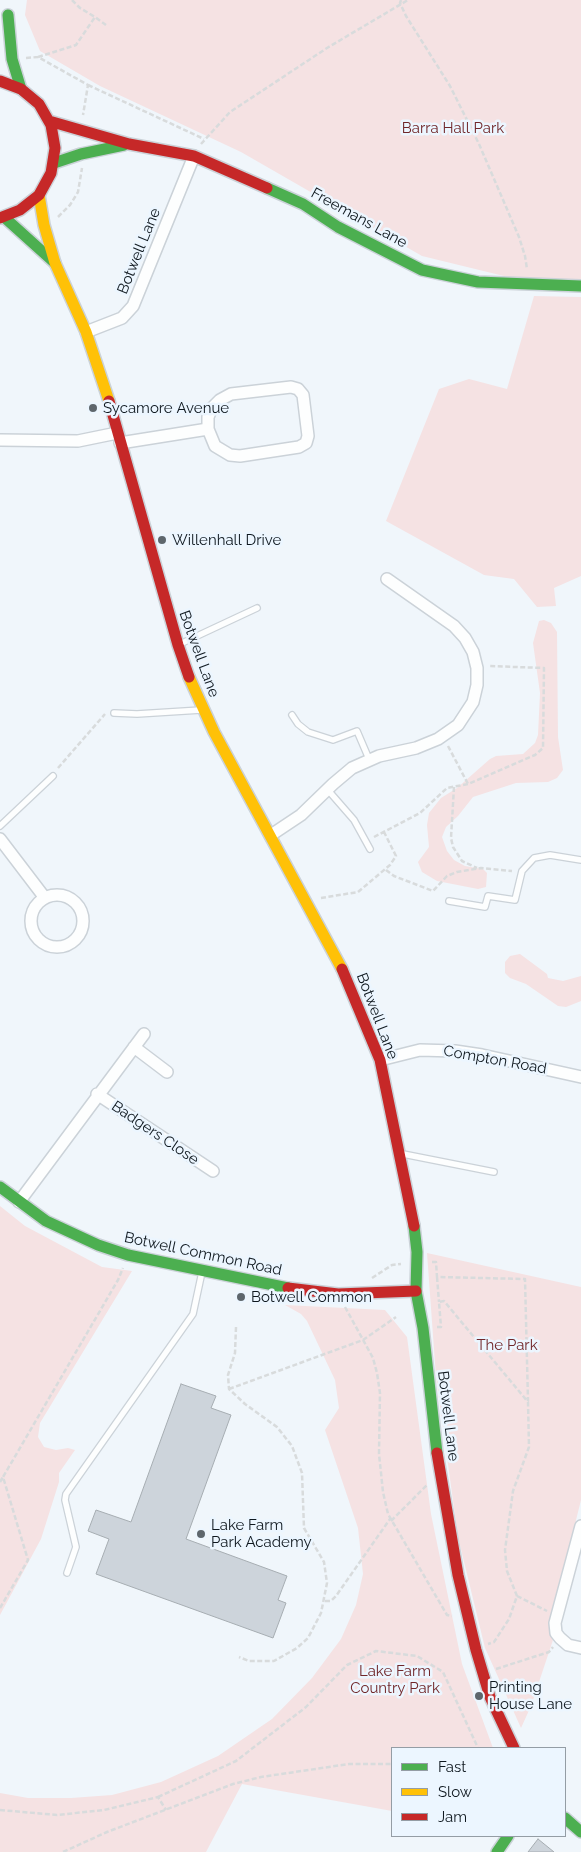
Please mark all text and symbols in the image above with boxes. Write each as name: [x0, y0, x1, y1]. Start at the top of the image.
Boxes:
park label: Barra Hall Park: [402, 119, 504, 137]
street label: Freemans Lane: [308, 184, 410, 252]
street label: Botwell Lane: [114, 205, 164, 297]
place label: Sycamore Avenue: [103, 399, 229, 417]
marker: Sycamore Avenue: [87, 402, 99, 414]
place label: Willenhall Drive: [172, 531, 281, 549]
marker: Willenhall Drive: [156, 534, 168, 546]
street label: Botwell Lane: [175, 608, 223, 700]
street label: Botwell Lane: [352, 970, 402, 1062]
street label: Compton Road: [442, 1042, 548, 1078]
street label: Badgers Close: [108, 1097, 202, 1169]
street label: Botwell Common Road: [122, 1228, 284, 1280]
place label: Botwell Common: [251, 1288, 372, 1306]
marker: Botwell Common: [235, 1291, 247, 1303]
park label: The Park: [476, 1336, 538, 1354]
street label: Botwell Lane: [434, 1370, 462, 1462]
place label: Lake Farm Park Academy: [211, 1516, 312, 1551]
marker: Lake Farm Park Academy: [195, 1528, 207, 1540]
park label: Lake Farm Country Park: [350, 1662, 440, 1697]
place label: Printing House Lane: [489, 1678, 572, 1713]
marker: Printing House Lane: [473, 1690, 485, 1702]
legend: [391, 1747, 566, 1837]
text: Fast: [438, 1758, 466, 1776]
text: Slow: [438, 1783, 472, 1801]
text: Jam: [438, 1808, 467, 1826]

